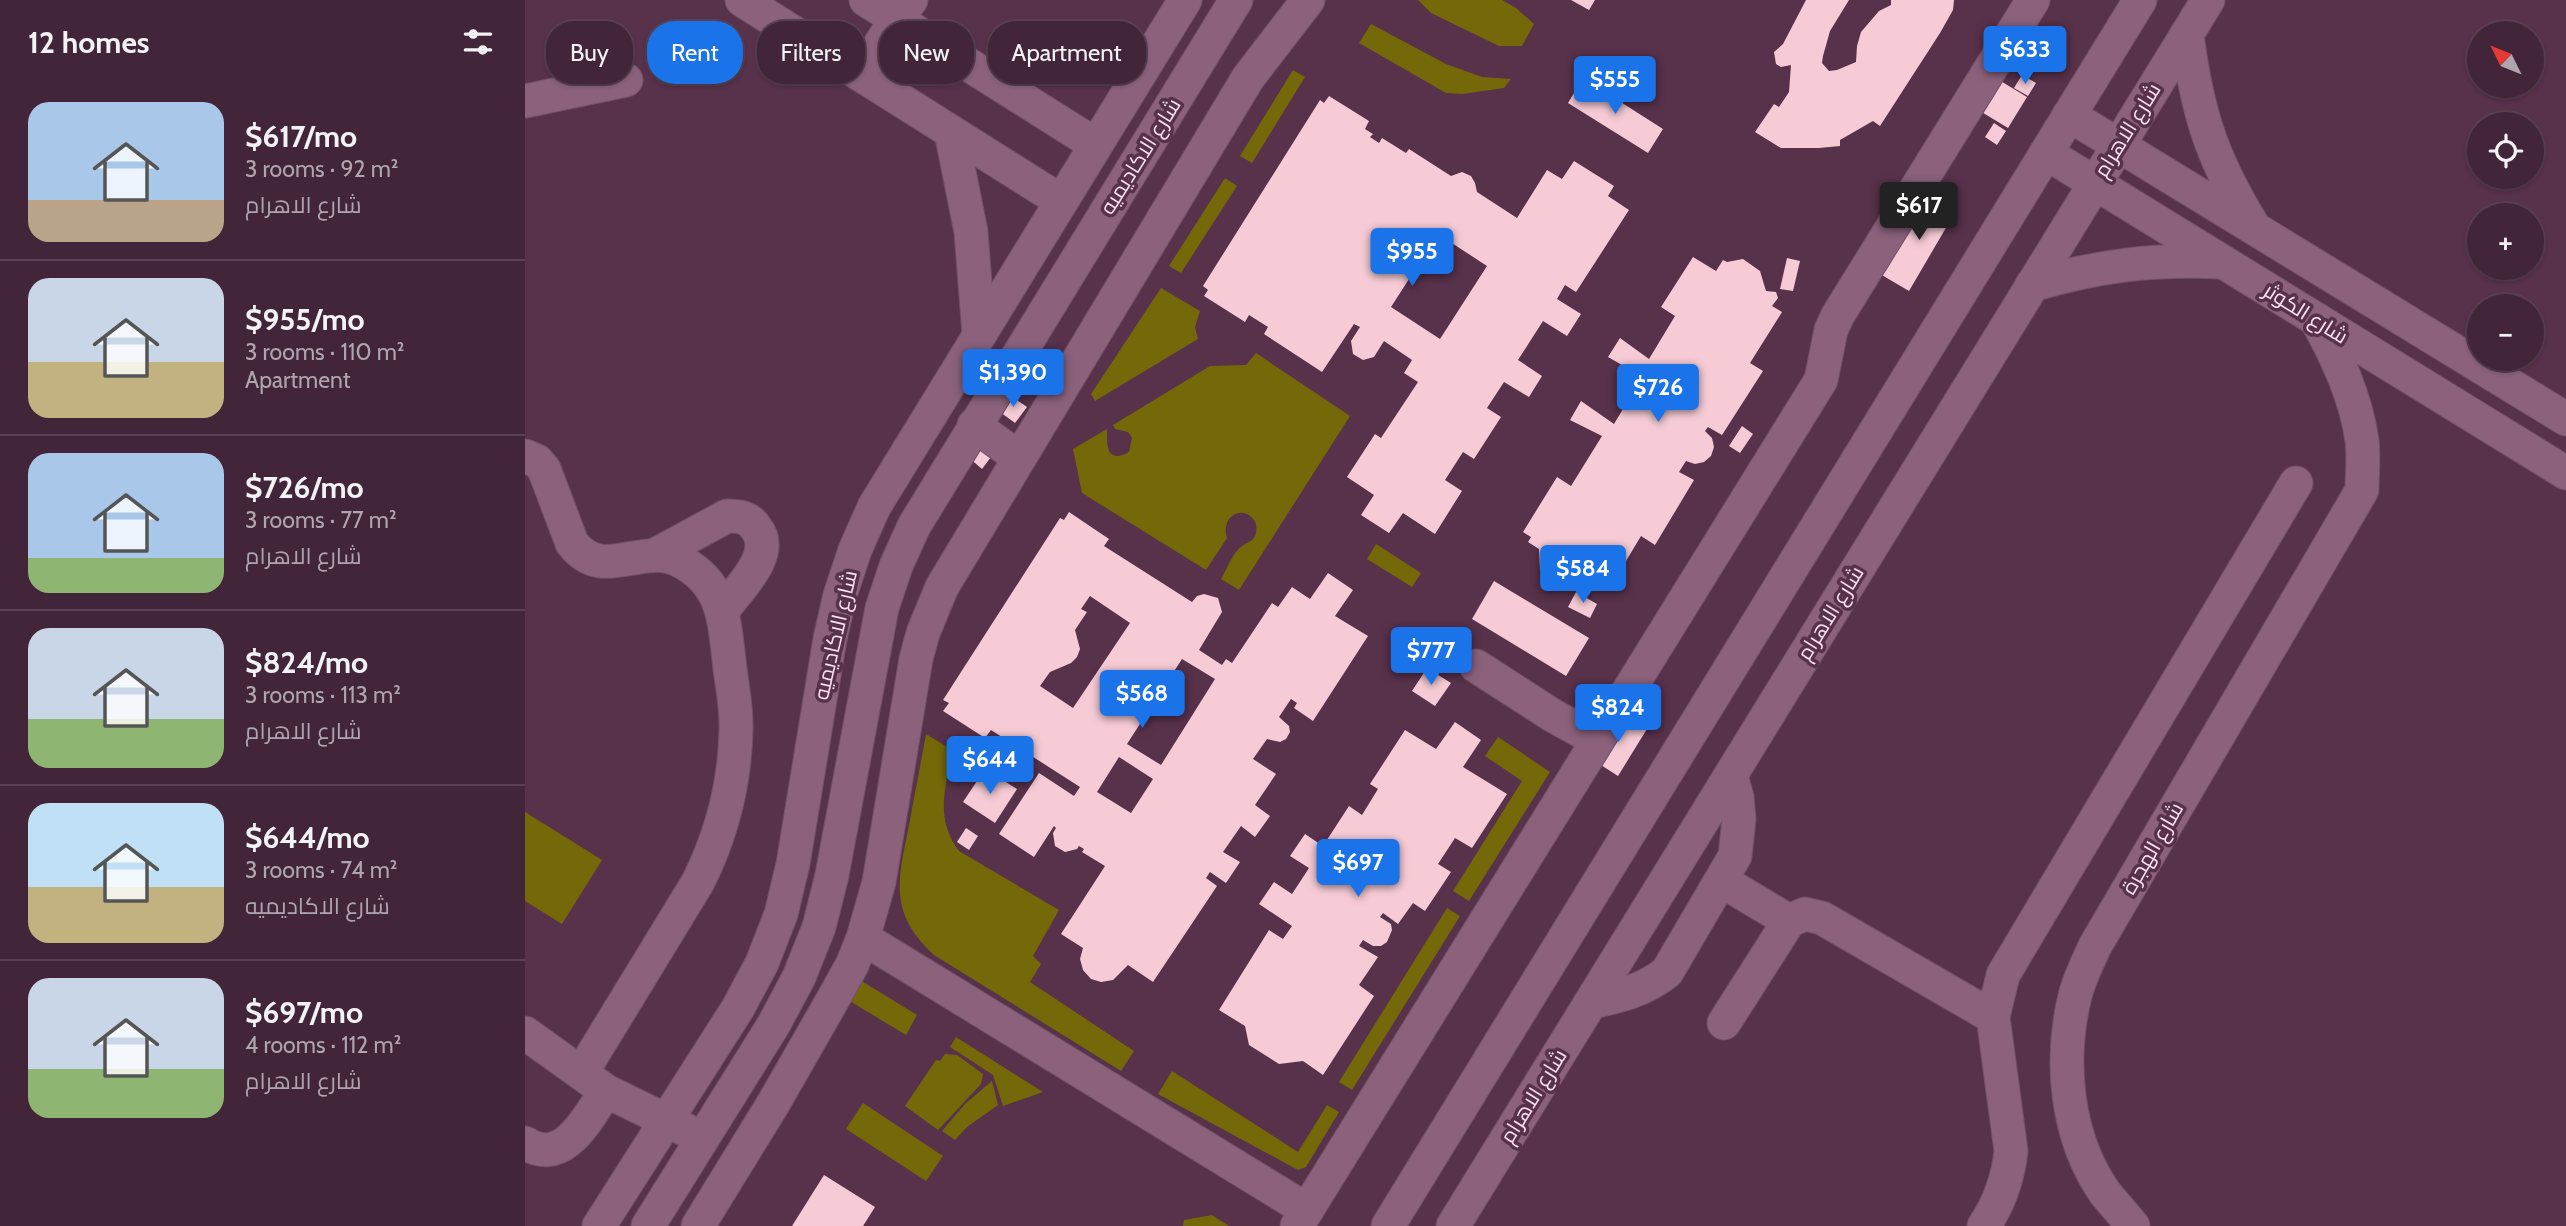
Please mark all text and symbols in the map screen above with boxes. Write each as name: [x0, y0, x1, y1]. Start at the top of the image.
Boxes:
chip: Buy: [546, 21, 633, 84]
chip: Rent: [647, 21, 743, 84]
chip: Filters: [757, 21, 865, 84]
chip: New: [879, 21, 974, 84]
chip: Apartment: [988, 21, 1146, 84]
north arrow: [2467, 21, 2545, 98]
map controls: [2467, 21, 2544, 371]
icon: filters: [459, 23, 497, 61]
text: 12 homes: [28, 24, 150, 61]
pin: $633: [1984, 27, 2066, 86]
text: $633: [1999, 35, 2051, 63]
pin: $555: [1574, 57, 1656, 116]
text: $555: [1590, 65, 1640, 93]
street label: شارع الاهرام: [2088, 78, 2167, 183]
street label: شارع الاكاديميه: [1094, 93, 1187, 220]
button: locate: [2467, 112, 2544, 189]
text: $617/mo: [245, 118, 357, 155]
icon: home: [84, 130, 168, 214]
text: 3 rooms · 92 m²: [245, 155, 399, 183]
pin: $617: [1878, 182, 1960, 242]
text: شارع الاهرام: [245, 191, 362, 219]
text: $617: [1896, 191, 1942, 219]
button: +: [2467, 203, 2544, 280]
pin: $955: [1371, 229, 1453, 288]
text: $955: [1387, 237, 1437, 265]
street label: شارع الكوثر: [2257, 277, 2353, 350]
button: −: [2467, 294, 2544, 371]
text: $955/mo: [245, 301, 365, 338]
icon: home: [84, 306, 168, 390]
text: 3 rooms · 110 m²: [245, 338, 404, 366]
pin: $1,390: [956, 350, 1070, 409]
text: $1,390: [979, 358, 1047, 386]
pin: $726: [1617, 364, 1699, 424]
text: Apartment: [245, 366, 350, 394]
text: $726: [1633, 373, 1683, 401]
text: $726/mo: [245, 469, 364, 506]
icon: home: [84, 481, 168, 565]
text: 3 rooms · 77 m²: [245, 506, 397, 534]
text: شارع الاهرام: [245, 542, 362, 570]
pin: $584: [1542, 546, 1624, 605]
text: $584: [1556, 554, 1610, 582]
street label: شارع الاهرام: [1791, 561, 1870, 666]
street label: شارع الاكاديميه: [808, 568, 864, 703]
pin: $777: [1390, 628, 1472, 687]
text: $777: [1407, 636, 1455, 664]
text: $824/mo: [245, 644, 368, 681]
icon: home: [84, 656, 168, 740]
pin: $568: [1101, 670, 1183, 730]
text: $568: [1116, 679, 1168, 707]
text: 3 rooms · 113 m²: [245, 681, 401, 709]
pin: $824: [1577, 684, 1659, 744]
text: $824: [1591, 693, 1645, 721]
text: شارع الاهرام: [245, 717, 362, 745]
pin: $644: [949, 736, 1031, 796]
text: $644: [963, 745, 1017, 773]
street label: شارع الهجرة: [2116, 798, 2190, 899]
text: $644/mo: [245, 819, 370, 856]
icon: home: [84, 831, 168, 915]
pin: $697: [1317, 839, 1399, 899]
text: $697: [1333, 848, 1383, 876]
text: 3 rooms · 74 m²: [245, 856, 397, 884]
text: شارع الاكاديميه: [245, 892, 390, 920]
text: $697/mo: [245, 994, 363, 1031]
icon: home: [84, 1006, 168, 1090]
text: 4 rooms · 112 m²: [245, 1031, 401, 1059]
street label: شارع الاهرام: [1494, 1044, 1573, 1149]
text: شارع الاهرام: [245, 1067, 362, 1095]

